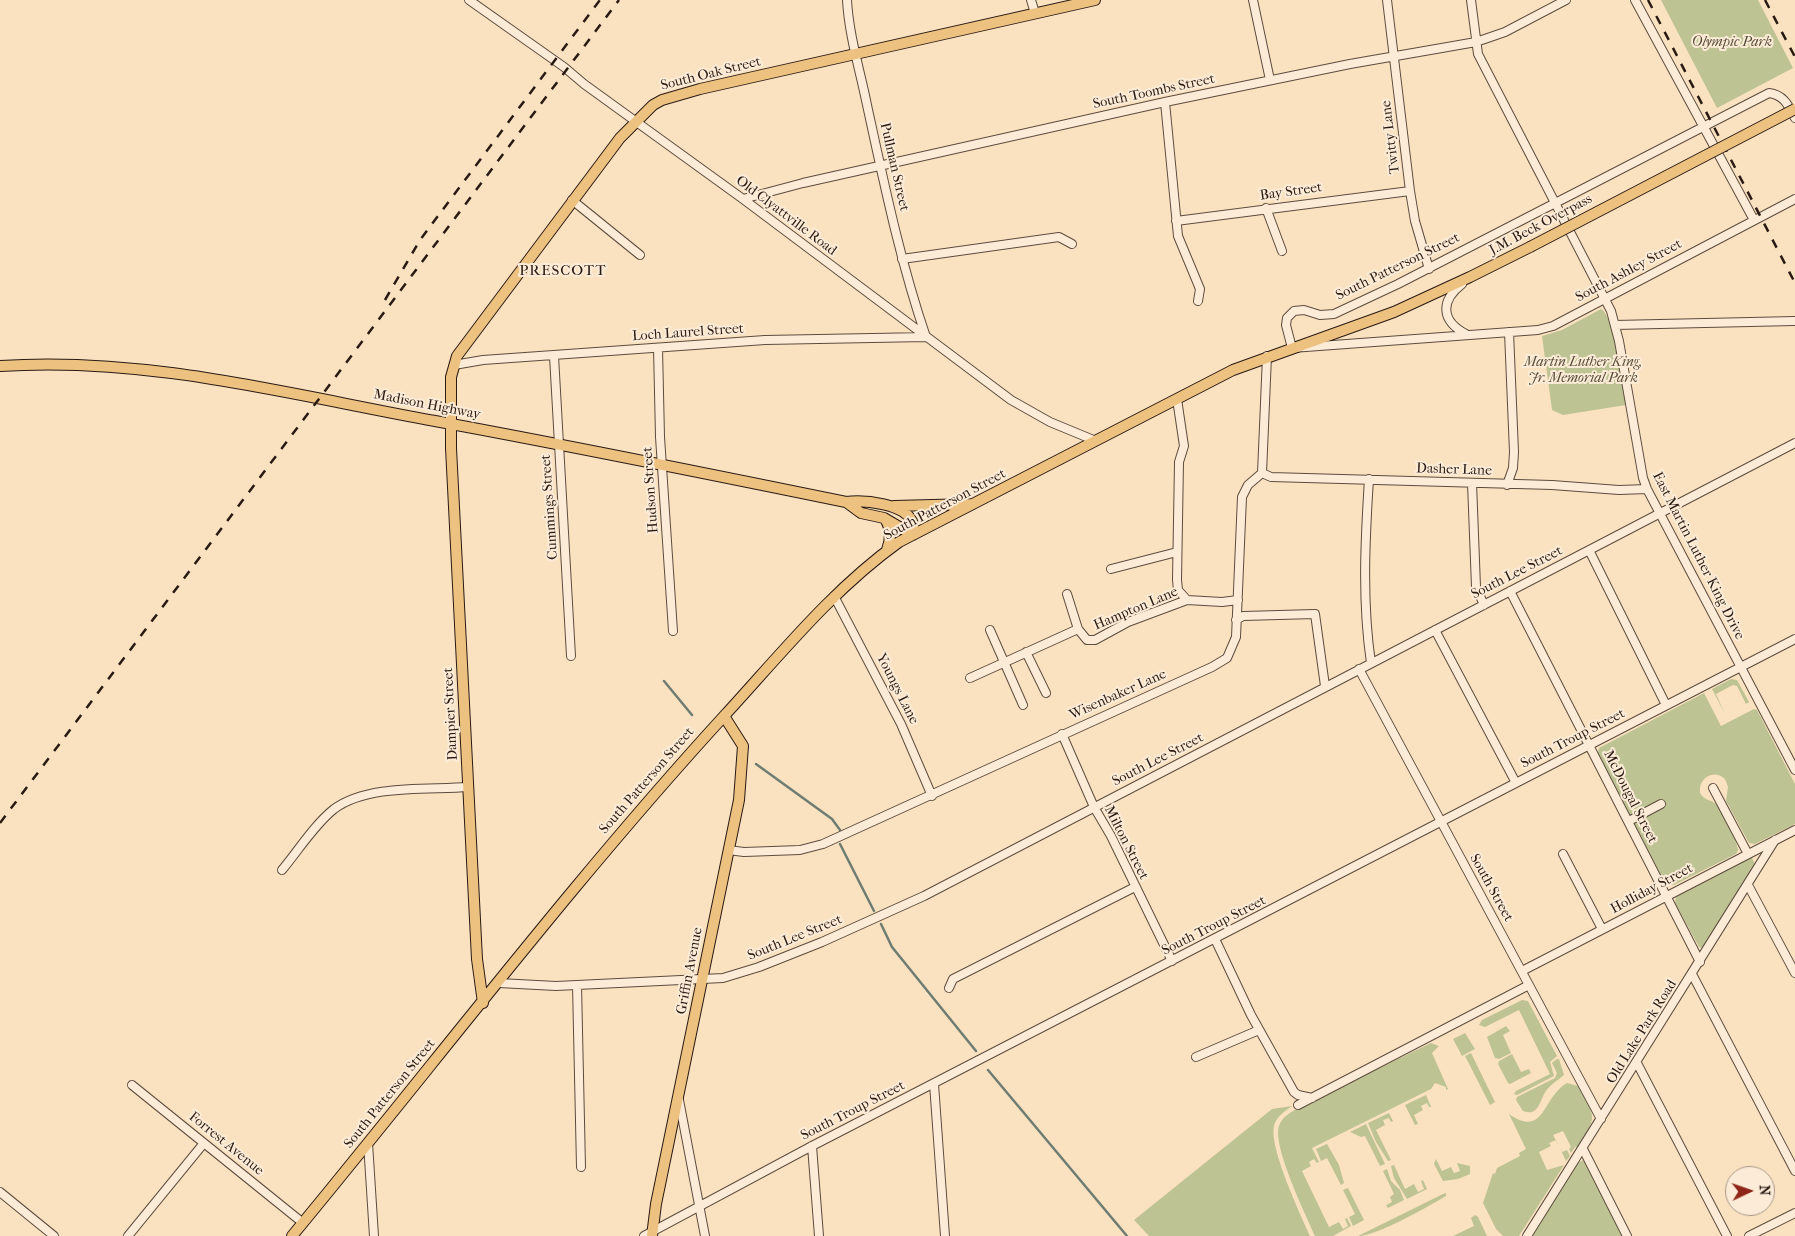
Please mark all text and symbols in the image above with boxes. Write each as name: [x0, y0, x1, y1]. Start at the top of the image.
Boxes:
park label: Olympic Park: [1692, 35, 1772, 51]
street label: South Oak Street: [659, 53, 763, 95]
street label: South Toombs Street: [1091, 71, 1217, 113]
street label: Twitty Lane: [1378, 99, 1404, 175]
street label: Pullman Street: [876, 121, 912, 213]
street label: Old Clyattville Road: [732, 173, 840, 259]
street label: Bay Street: [1259, 179, 1323, 205]
street label: J.M. Beck Overpass: [1487, 191, 1595, 259]
street label: South Patterson Street: [1333, 230, 1463, 304]
street label: South Ashley Street: [1573, 236, 1685, 306]
district label: PRESCOTT: [518, 262, 608, 280]
street label: Loch Laurel Street: [632, 321, 744, 345]
park label: Martin Luther King, Jr. Memorial Park: [1524, 355, 1642, 388]
street label: Madison Highway: [372, 386, 482, 424]
street label: Hudson Street: [640, 446, 662, 534]
street label: Cummings Street: [538, 454, 562, 560]
street label: Dasher Lane: [1416, 460, 1492, 480]
street label: South Patterson Street: [881, 466, 1009, 544]
street label: East Martin Luther King Drive: [1648, 469, 1748, 643]
street label: South Lee Street: [1469, 543, 1565, 603]
street label: Hampton Lane: [1091, 584, 1181, 634]
street label: Youngs Lane: [872, 651, 922, 727]
street label: Wisenbaker Lane: [1067, 666, 1169, 724]
street label: Dampier Street: [440, 667, 462, 761]
street label: South Troup Street: [1518, 705, 1628, 773]
street label: South Patterson Street: [596, 724, 698, 838]
street label: South Lee Street: [1110, 730, 1206, 790]
street label: McDougal Street: [1599, 748, 1661, 846]
street label: Milton Street: [1100, 803, 1152, 883]
street label: South Street: [1466, 851, 1516, 925]
street label: Holliday Street: [1608, 860, 1696, 918]
street label: South Troup Street: [1159, 892, 1269, 960]
street label: South Lee Street: [745, 911, 845, 965]
street label: Griffin Avenue: [673, 926, 707, 1016]
street label: Old Lake Park Road: [1603, 977, 1681, 1087]
street label: South Patterson Street: [341, 1036, 439, 1152]
street label: South Troup Street: [798, 1077, 908, 1145]
street label: Forrest Avenue: [185, 1109, 267, 1179]
north arrow: [1725, 1166, 1775, 1216]
text: N: [1756, 1184, 1773, 1196]

